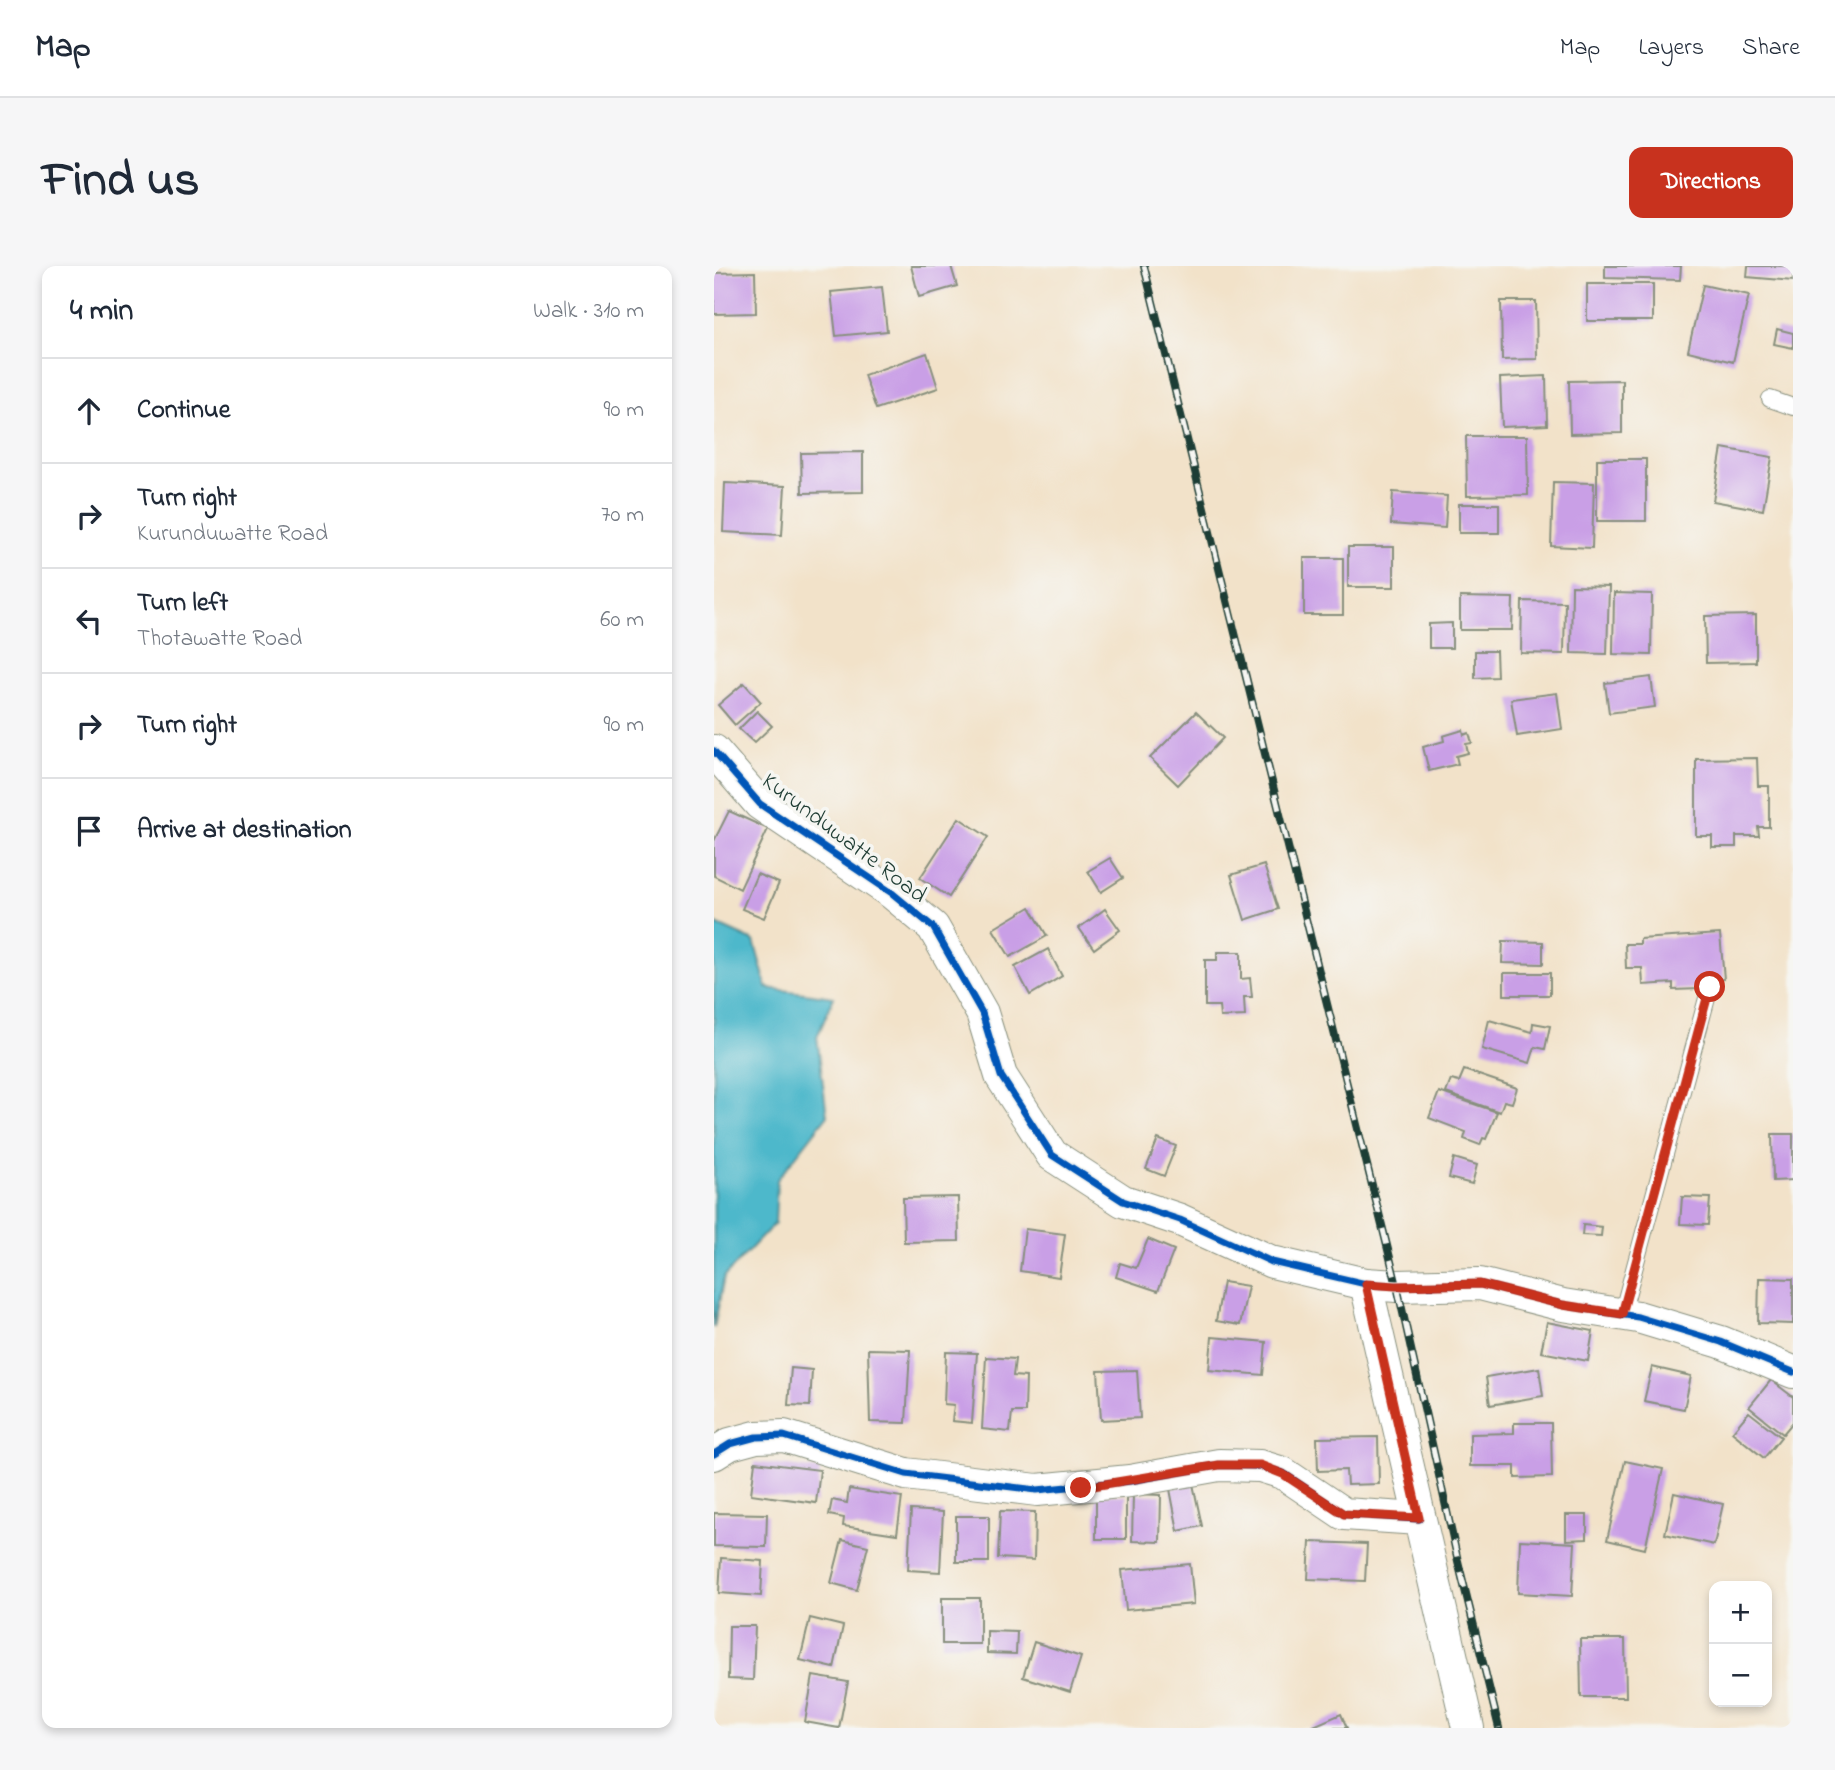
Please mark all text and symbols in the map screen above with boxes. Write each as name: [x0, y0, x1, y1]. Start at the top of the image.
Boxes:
text: Map: [35, 24, 91, 72]
text: Map: [1560, 31, 1600, 66]
text: Layers: [1638, 31, 1704, 66]
text: Share: [1742, 31, 1800, 66]
text: Find us: [42, 146, 199, 218]
button: Directions: [1629, 147, 1793, 218]
text: 4 min: [70, 290, 133, 334]
text: Walk · 310 m: [533, 295, 644, 328]
icon: ahead: [70, 392, 108, 430]
text: Continue: [137, 392, 230, 430]
text: 90 m: [604, 394, 644, 427]
text: Turn right: [137, 480, 237, 518]
icon: right: [70, 497, 108, 535]
text: 70 m: [601, 499, 644, 532]
text: Kurunduwatte Road: [137, 518, 328, 551]
text: Turn left: [137, 585, 228, 623]
icon: left: [70, 602, 108, 640]
text: 60 m: [600, 604, 644, 637]
text: Thotawatte Road: [137, 623, 302, 656]
icon: right: [70, 707, 108, 745]
text: Turn right: [137, 707, 237, 745]
text: 90 m: [604, 709, 644, 742]
street label: Kurunduwatte Road: [753, 765, 934, 913]
icon: arrive: [70, 812, 108, 850]
text: Arrive at destination: [137, 812, 352, 850]
route start: [1694, 971, 1725, 1002]
route end: [1065, 1472, 1096, 1503]
map controls: [1709, 1581, 1772, 1707]
button: +: [1709, 1581, 1772, 1644]
button: −: [1709, 1644, 1772, 1707]

